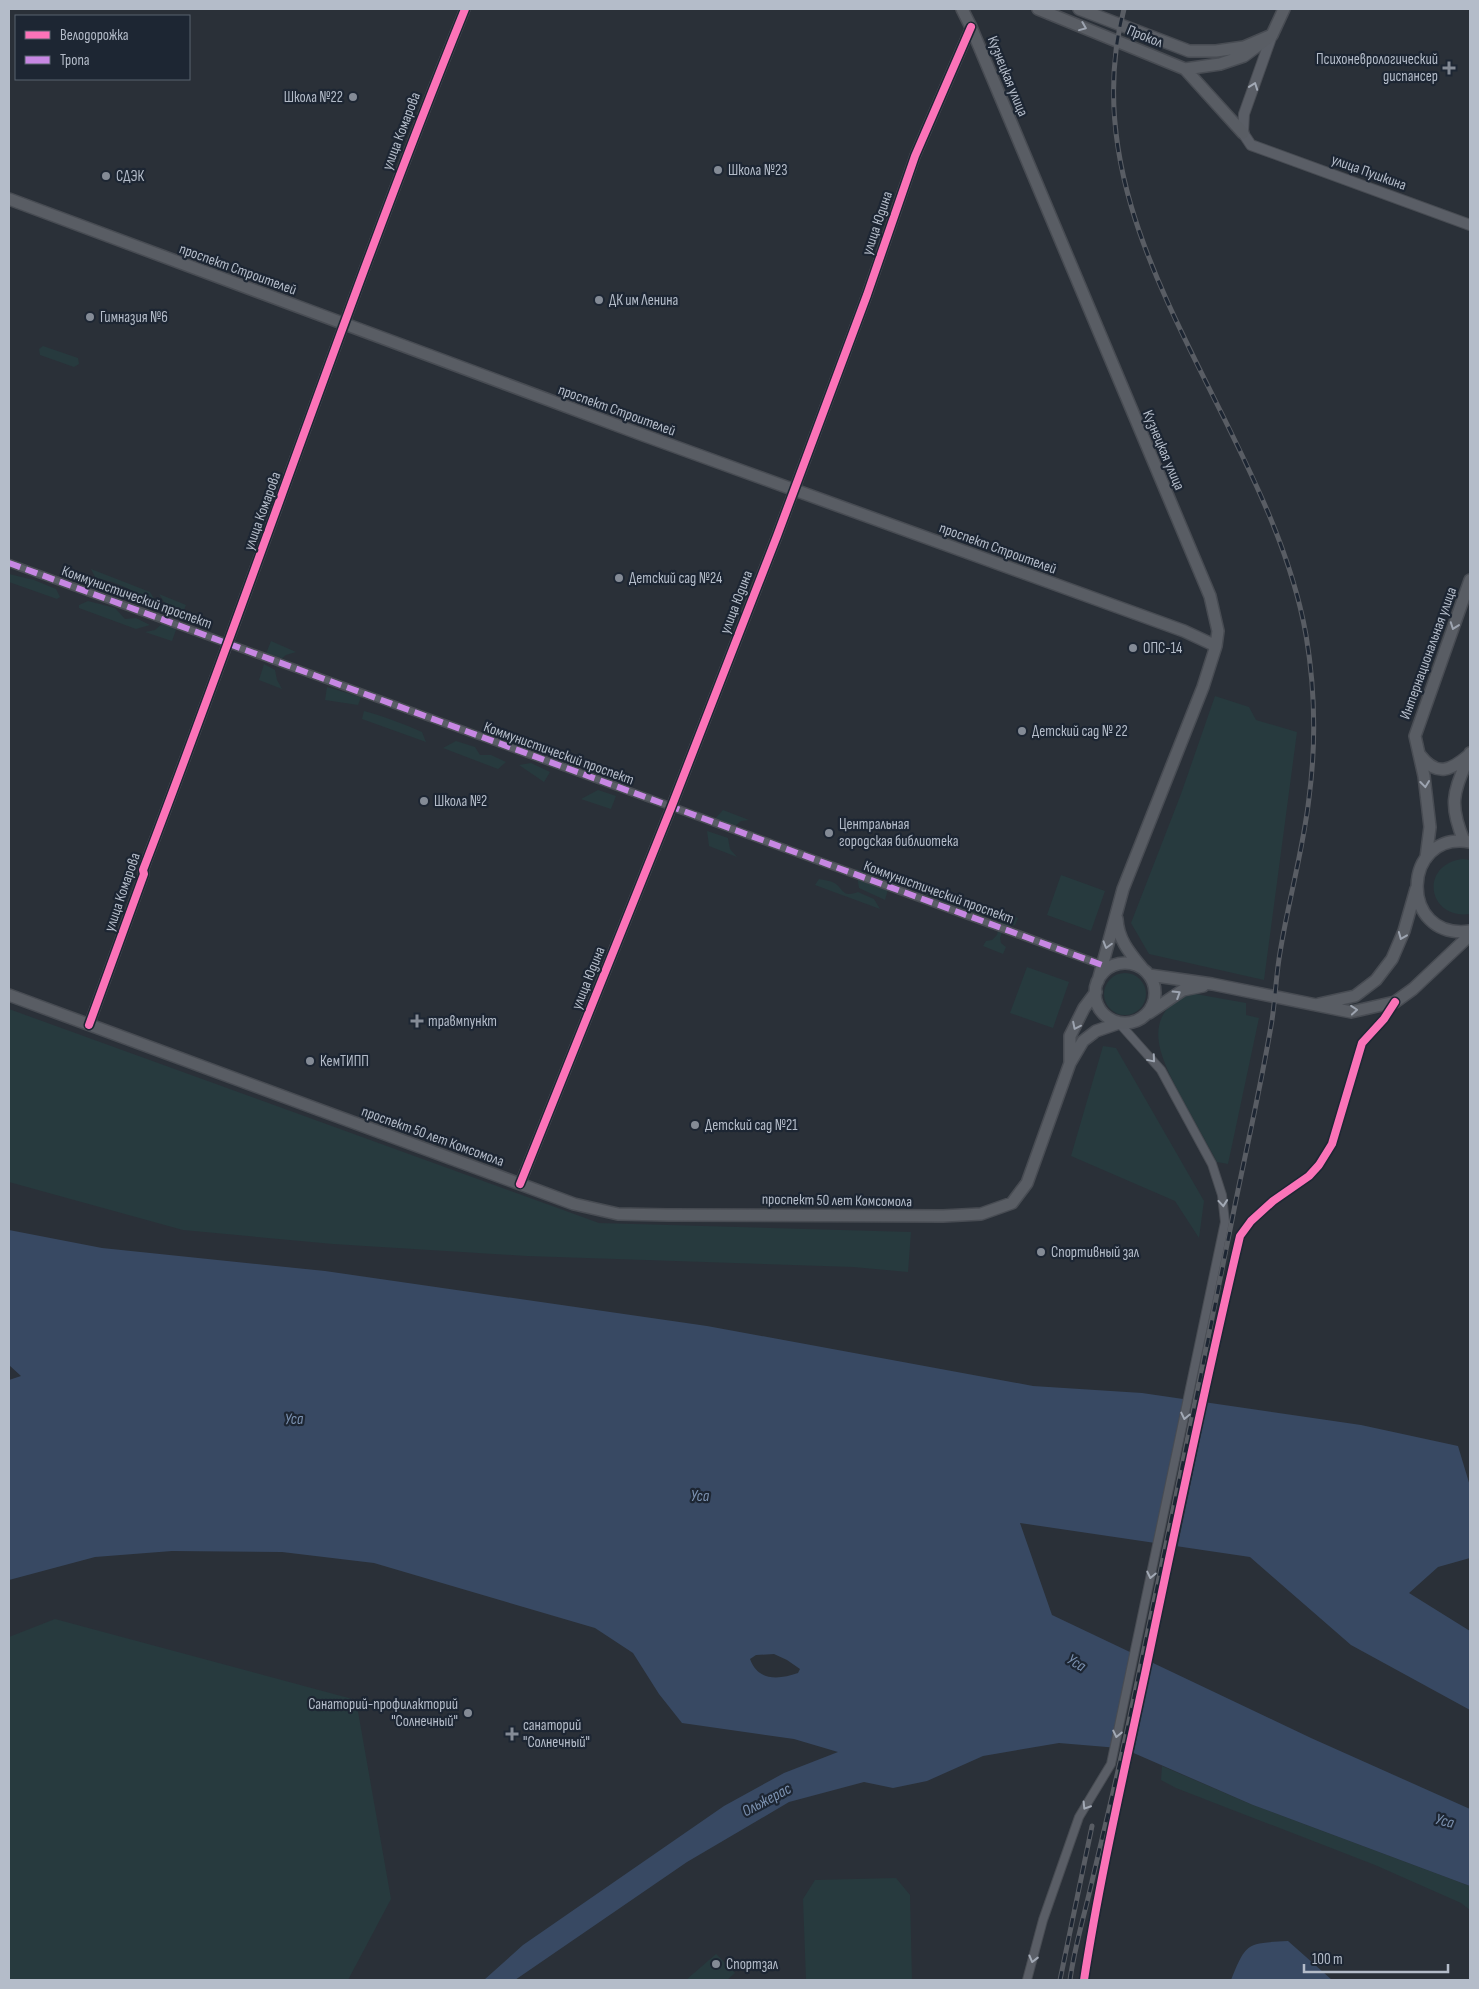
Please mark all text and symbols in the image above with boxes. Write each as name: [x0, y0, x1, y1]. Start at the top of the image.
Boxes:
legend: [15, 15, 190, 80]
one-way arrow: [1078, 21, 1087, 31]
street label: Прокол: [1124, 21, 1166, 52]
text: Велодорожка: [60, 26, 129, 45]
street label: Кузнецкая улица: [983, 33, 1032, 119]
place label: Психоневрологический диспансер: [1316, 50, 1438, 86]
text: Тропа: [60, 51, 90, 70]
marker: Психоневрологический диспансер: [1442, 61, 1456, 75]
one-way arrow: [1248, 83, 1258, 91]
place label: Школа №22: [284, 88, 343, 107]
street label: улица Комарова: [378, 89, 425, 173]
marker: Школа №22: [347, 91, 359, 103]
street label: улица Пушкина: [1329, 150, 1409, 195]
place label: Школа №23: [728, 161, 787, 180]
marker: Школа №23: [712, 164, 724, 176]
place label: СДЭК: [116, 167, 144, 186]
marker: СДЭК: [100, 170, 112, 182]
street label: улица Юдина: [858, 189, 897, 258]
street label: проспект Строителей: [176, 239, 299, 300]
place label: ДК им Ленина: [609, 291, 679, 310]
marker: ДК им Ленина: [593, 294, 605, 306]
place label: Гимназия №6: [100, 308, 168, 327]
marker: Гимназия №6: [84, 311, 96, 323]
street label: проспект Строителей: [555, 380, 678, 441]
street label: Кузнецкая улица: [1138, 407, 1189, 493]
street label: улица Комарова: [240, 469, 286, 553]
street label: проспект Строителей: [936, 518, 1059, 579]
street label: Коммунистический проспект: [59, 561, 215, 634]
street label: улица Юдина: [716, 568, 757, 636]
place label: Детский сад №24: [629, 569, 722, 588]
marker: Детский сад №24: [613, 572, 625, 584]
street label: Интернациональная улица: [1396, 584, 1461, 722]
one-way arrow: [1450, 621, 1460, 629]
place label: ОПС-14: [1143, 639, 1182, 658]
marker: ОПС-14: [1127, 642, 1139, 654]
street label: Коммунистический проспект: [481, 717, 637, 790]
place label: Детский сад № 22: [1032, 722, 1128, 741]
marker: Детский сад № 22: [1016, 725, 1028, 737]
one-way arrow: [1419, 780, 1430, 788]
place label: Школа №2: [434, 792, 487, 811]
marker: Школа №2: [418, 795, 430, 807]
place label: Центральная городская библиотека: [839, 815, 959, 851]
marker: Центральная городская библиотека: [823, 827, 835, 839]
street label: улица Комарова: [100, 850, 145, 934]
street label: Коммунистический проспект: [861, 856, 1017, 929]
one-way arrow: [1398, 931, 1408, 940]
one-way arrow: [1103, 940, 1113, 949]
street label: улица Юдина: [567, 944, 610, 1012]
one-way arrow: [1171, 991, 1180, 1001]
one-way arrow: [1350, 1005, 1358, 1016]
place label: травмпункт: [428, 1012, 497, 1031]
marker: травмпункт: [410, 1014, 424, 1028]
one-way arrow: [1072, 1020, 1082, 1029]
place label: КемТИПП: [320, 1052, 369, 1071]
one-way arrow: [1146, 1053, 1155, 1062]
marker: КемТИПП: [304, 1055, 316, 1067]
street label: проспект 50 лет Комсомола: [359, 1102, 507, 1171]
place label: Детский сад №21: [705, 1116, 798, 1135]
marker: Детский сад №21: [689, 1119, 701, 1131]
street label: проспект 50 лет Комсомола: [762, 1190, 913, 1211]
one-way arrow: [1217, 1200, 1228, 1208]
place label: Спортивный зал: [1051, 1243, 1140, 1262]
marker: Спортивный зал: [1035, 1246, 1047, 1258]
water label: Уса: [284, 1410, 304, 1429]
one-way arrow: [1180, 1412, 1191, 1420]
water label: Уса: [691, 1487, 710, 1506]
one-way arrow: [1146, 1570, 1157, 1579]
water label: Уса: [1063, 1650, 1090, 1676]
place label: Санаторий-профилакторий "Солнечный": [308, 1695, 458, 1731]
marker: Санаторий-профилакторий "Солнечный": [462, 1707, 474, 1719]
place label: санаторий "Солнечный": [523, 1716, 590, 1752]
marker: санаторий "Солнечный": [505, 1727, 519, 1741]
one-way arrow: [1112, 1729, 1123, 1738]
water label: Ольжерас: [739, 1779, 795, 1821]
one-way arrow: [1083, 1800, 1092, 1809]
water label: Уса: [1433, 1810, 1456, 1833]
scale bar: [1304, 1942, 1448, 1974]
text: 100 m: [1312, 1950, 1343, 1969]
one-way arrow: [1028, 1954, 1039, 1963]
place label: Спортзал: [726, 1955, 779, 1974]
marker: Спортзал: [710, 1958, 722, 1970]

